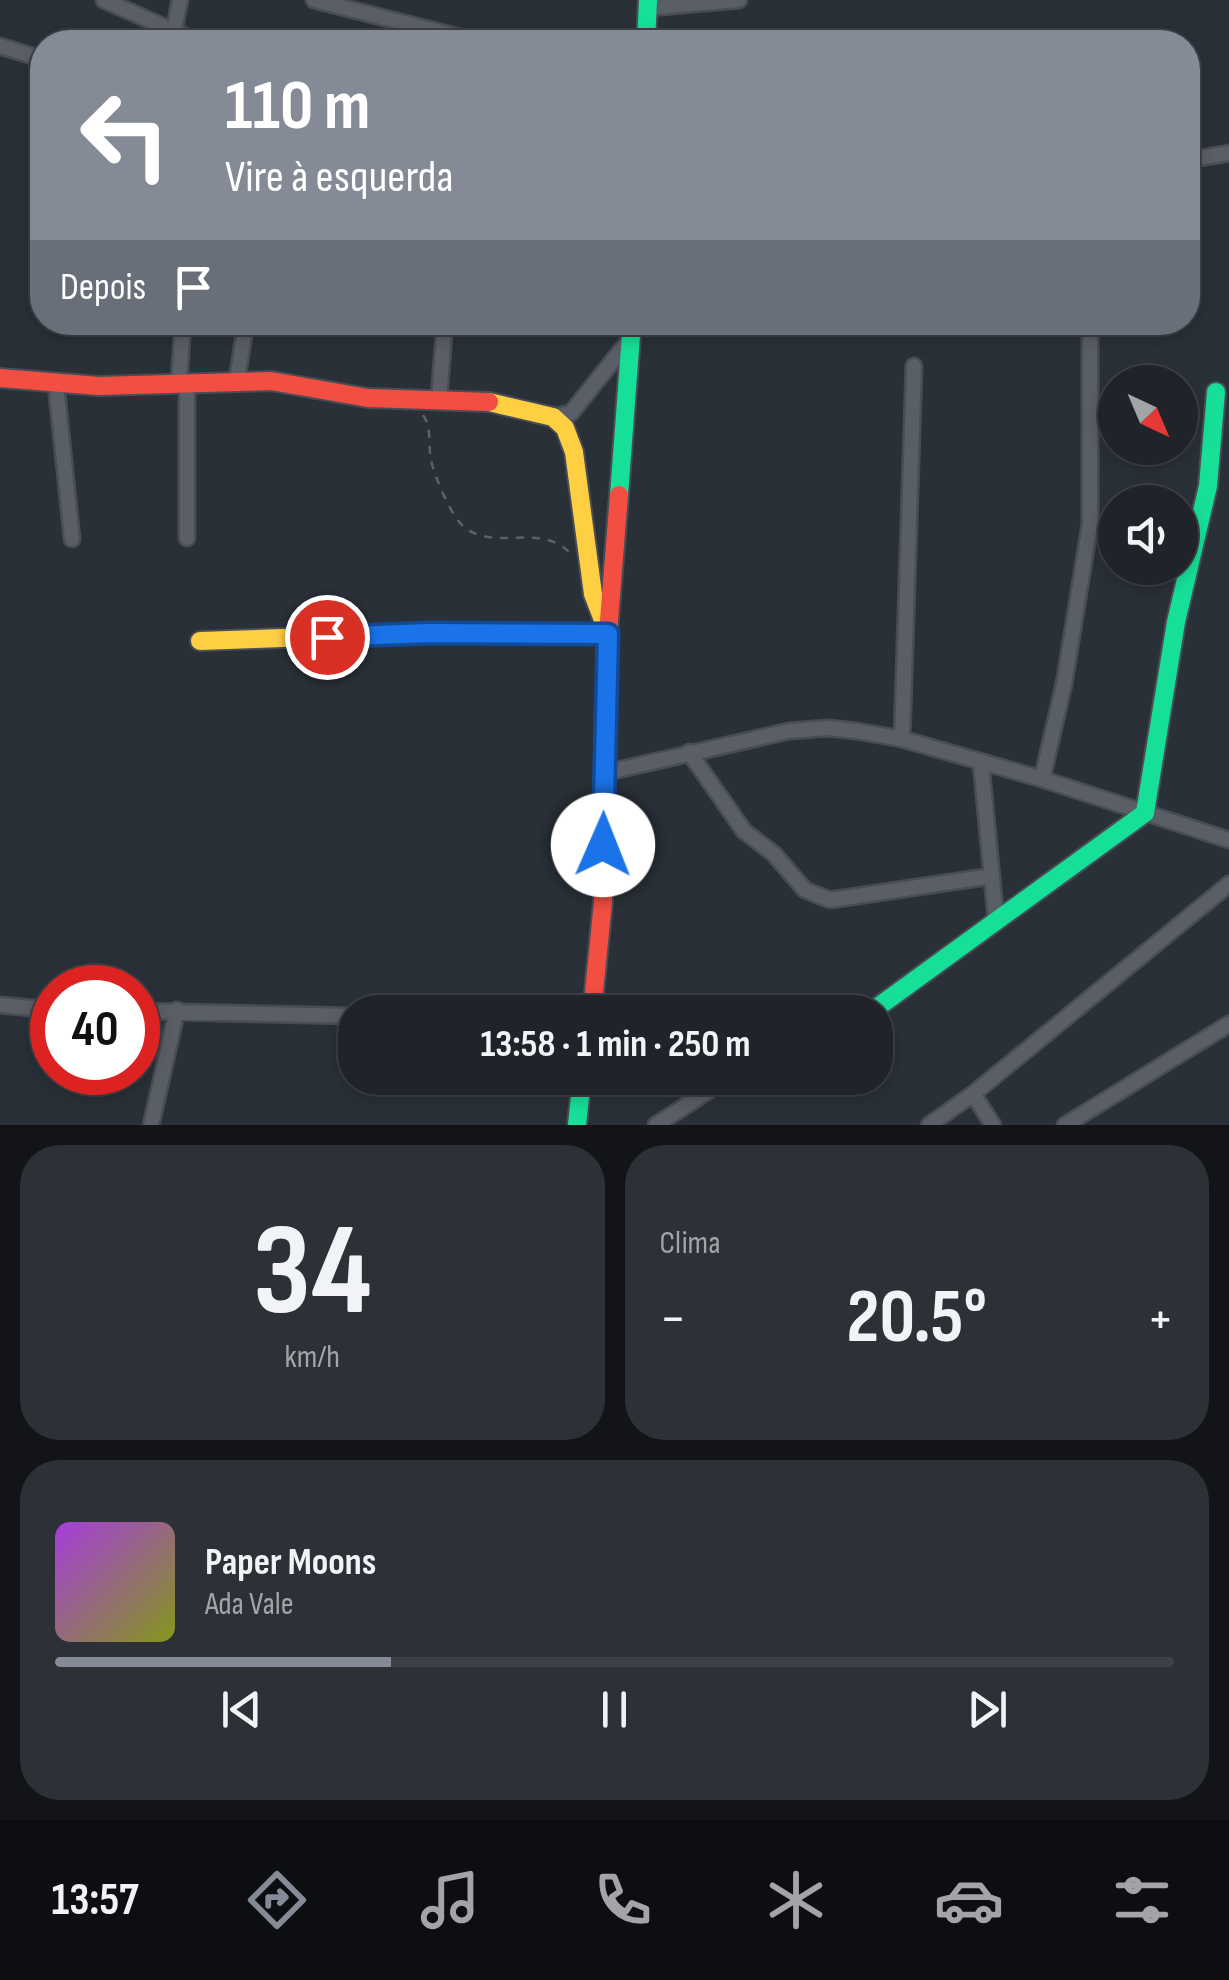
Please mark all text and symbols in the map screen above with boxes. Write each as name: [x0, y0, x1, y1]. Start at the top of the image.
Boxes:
text: 110 m: [225, 65, 371, 149]
icon: left: [60, 70, 190, 200]
text: Vire à esquerda: [225, 150, 454, 205]
icon: arrive: [166, 260, 221, 315]
text: Depois: [60, 265, 146, 310]
north arrow: [1098, 365, 1198, 465]
map controls: [1098, 365, 1198, 585]
button: sound: [1098, 485, 1198, 585]
pin: [285, 595, 370, 680]
icon: arrive: [300, 610, 355, 665]
position arrow: [551, 793, 655, 897]
speed limit sign: 40: [30, 965, 160, 1095]
text: 13:58 · 1 min · 250 m: [480, 1022, 751, 1067]
text: 34: [253, 1195, 372, 1351]
text: Clima: [660, 1224, 720, 1263]
text: 20.5°: [847, 1273, 987, 1364]
text: −: [660, 1286, 686, 1353]
text: +: [1147, 1286, 1174, 1353]
text: km/h: [285, 1338, 340, 1377]
text: Paper Moons: [205, 1540, 376, 1585]
text: Ada Vale: [205, 1585, 294, 1624]
icon: previous: [214, 1682, 269, 1737]
icon: pause: [587, 1682, 642, 1737]
icon: next: [960, 1682, 1015, 1737]
icon: directions: [242, 1865, 312, 1935]
icon: music: [415, 1865, 485, 1935]
icon: phone: [588, 1865, 658, 1935]
icon: climate: [761, 1865, 831, 1935]
icon: car: [934, 1865, 1004, 1935]
icon: filters: [1107, 1865, 1177, 1935]
text: 13:57: [52, 1873, 139, 1928]

